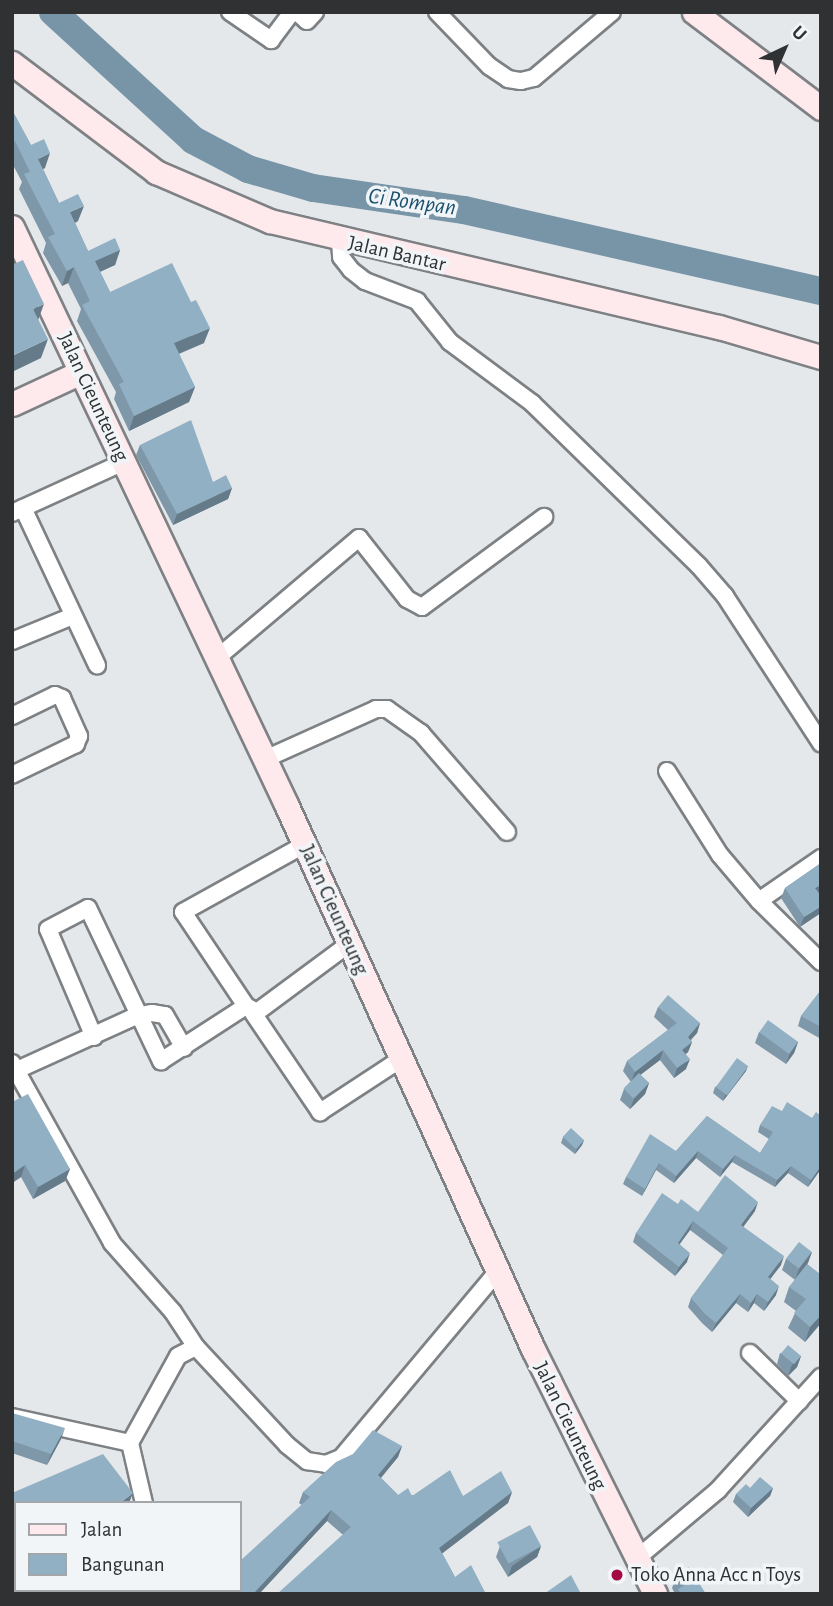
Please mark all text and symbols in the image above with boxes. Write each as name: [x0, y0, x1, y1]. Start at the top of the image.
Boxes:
north arrow: [749, 14, 819, 84]
text: U: [788, 22, 810, 45]
water label: Ci Rompan: [366, 183, 458, 223]
street label: Jalan Bantar: [346, 231, 448, 277]
street label: Jalan Cieunteung: [52, 328, 134, 466]
street label: Jalan Cieunteung: [294, 841, 374, 979]
street label: Jalan Cieunteung: [528, 1358, 612, 1494]
legend: [14, 1501, 242, 1592]
text: Jalan: [81, 1519, 122, 1540]
text: Bangunan: [81, 1554, 165, 1575]
place label: Toko Anna Acc n Toys: [631, 1562, 801, 1588]
marker: Toko Anna Acc n Toys: [609, 1567, 625, 1583]

